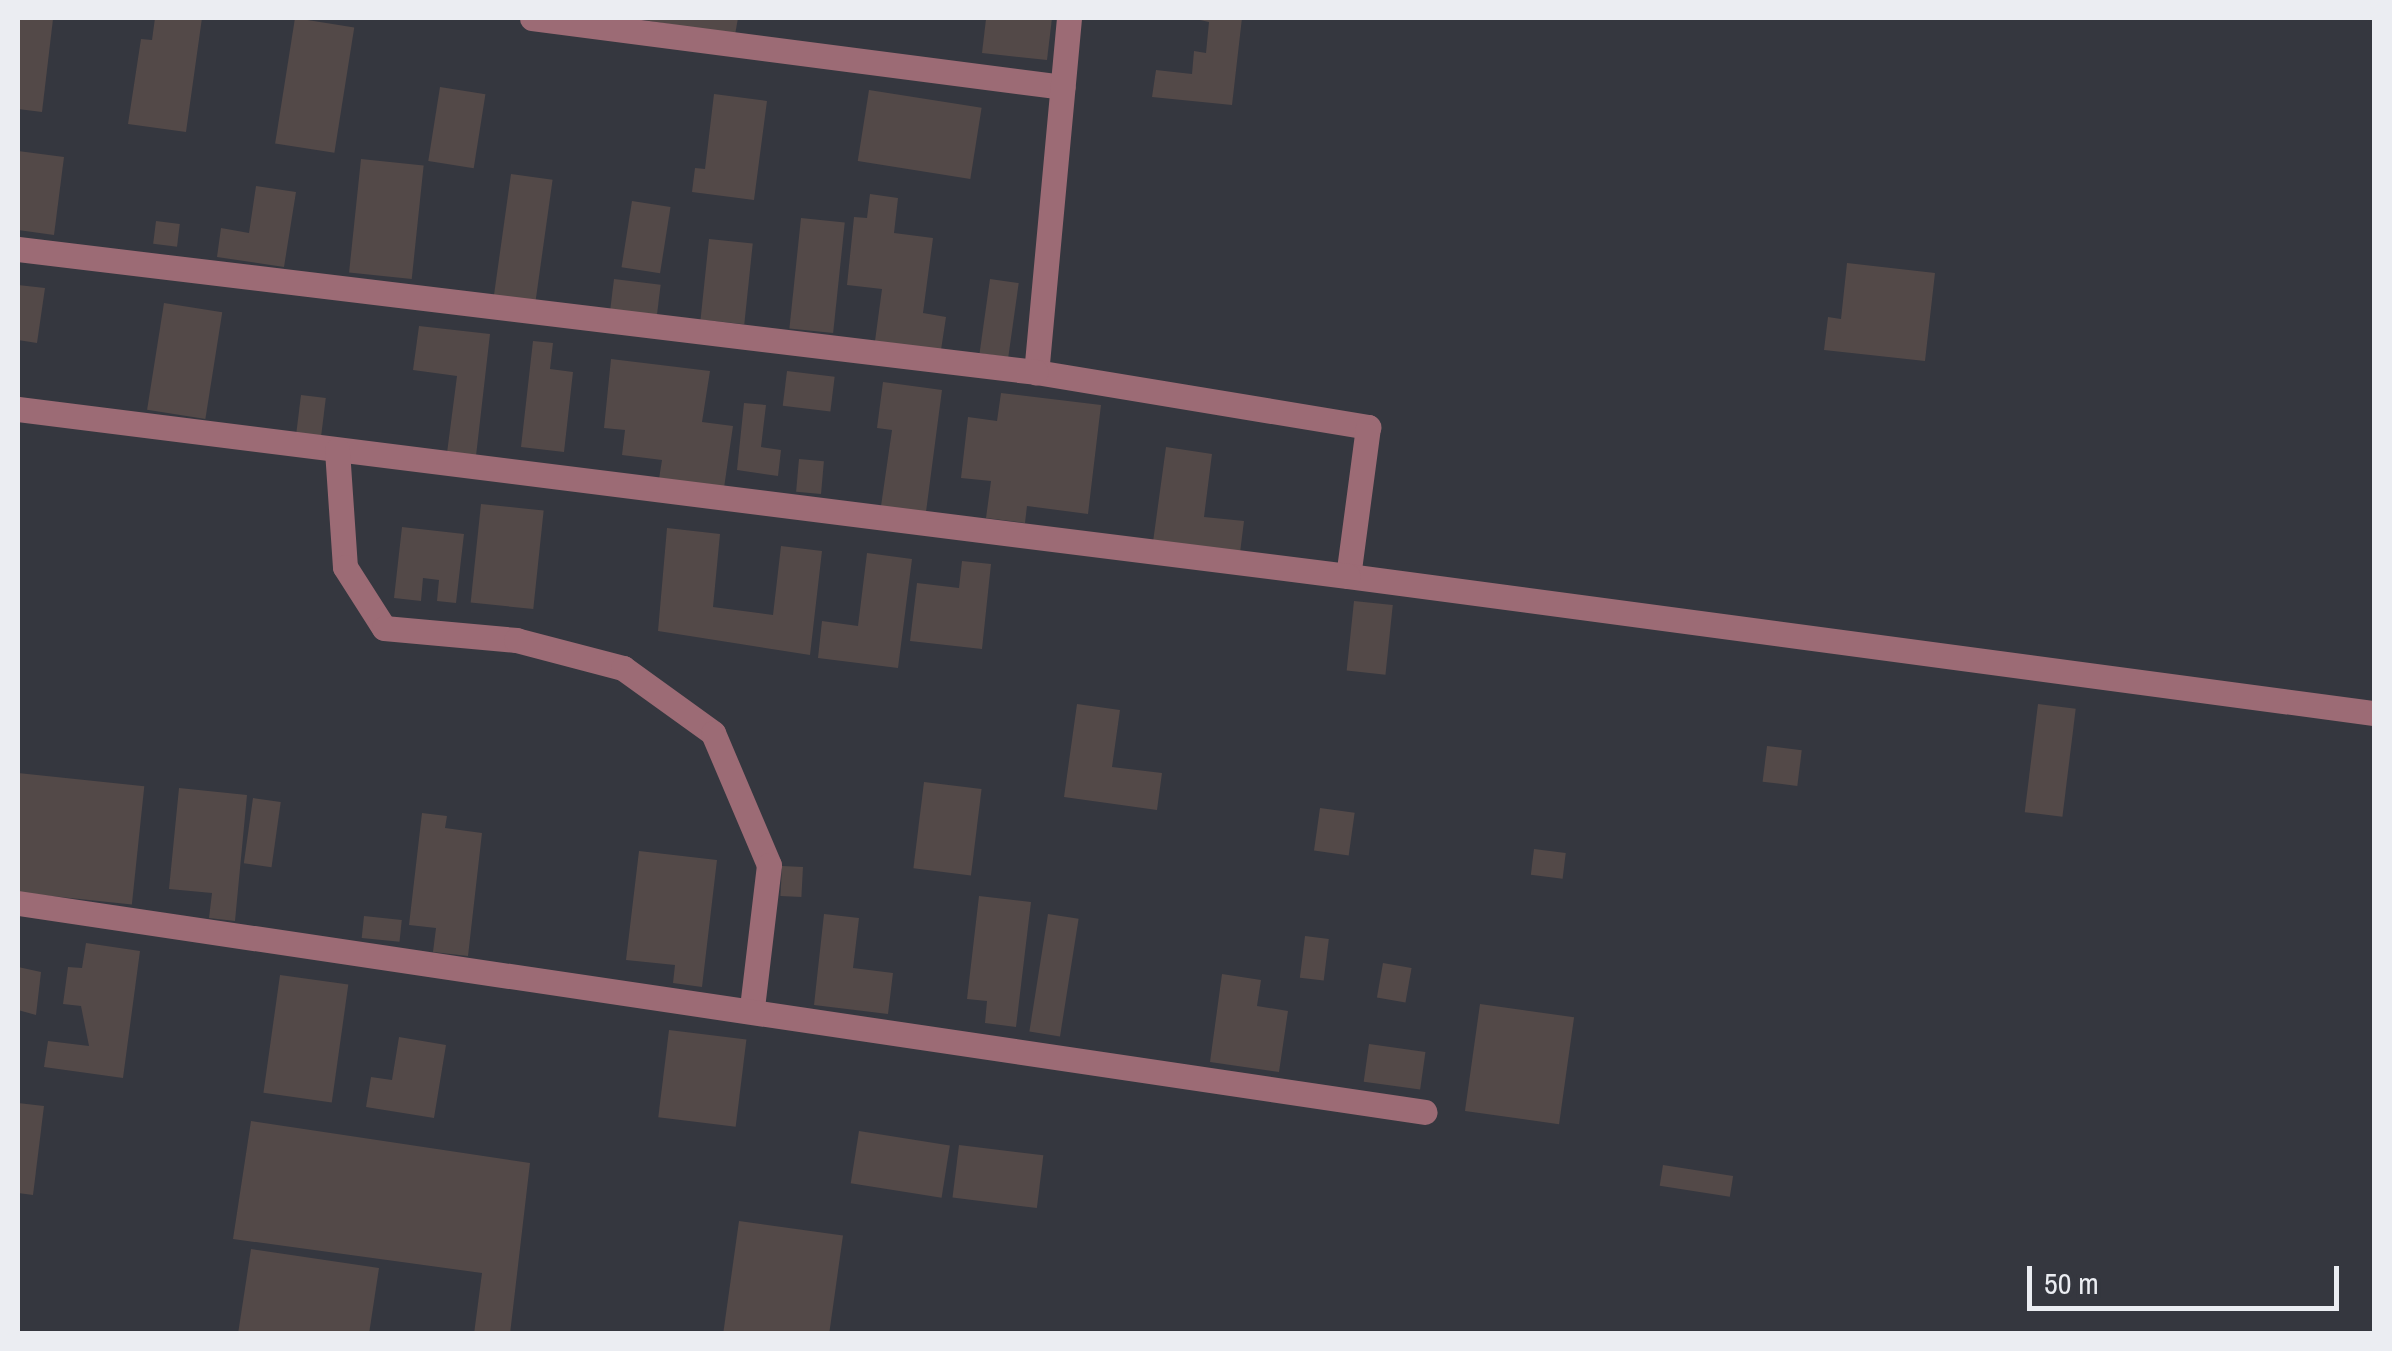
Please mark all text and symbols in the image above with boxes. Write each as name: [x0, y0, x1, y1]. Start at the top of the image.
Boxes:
scale bar: [2032, 1246, 2344, 1308]
text: 50 m: [2044, 1263, 2099, 1303]

